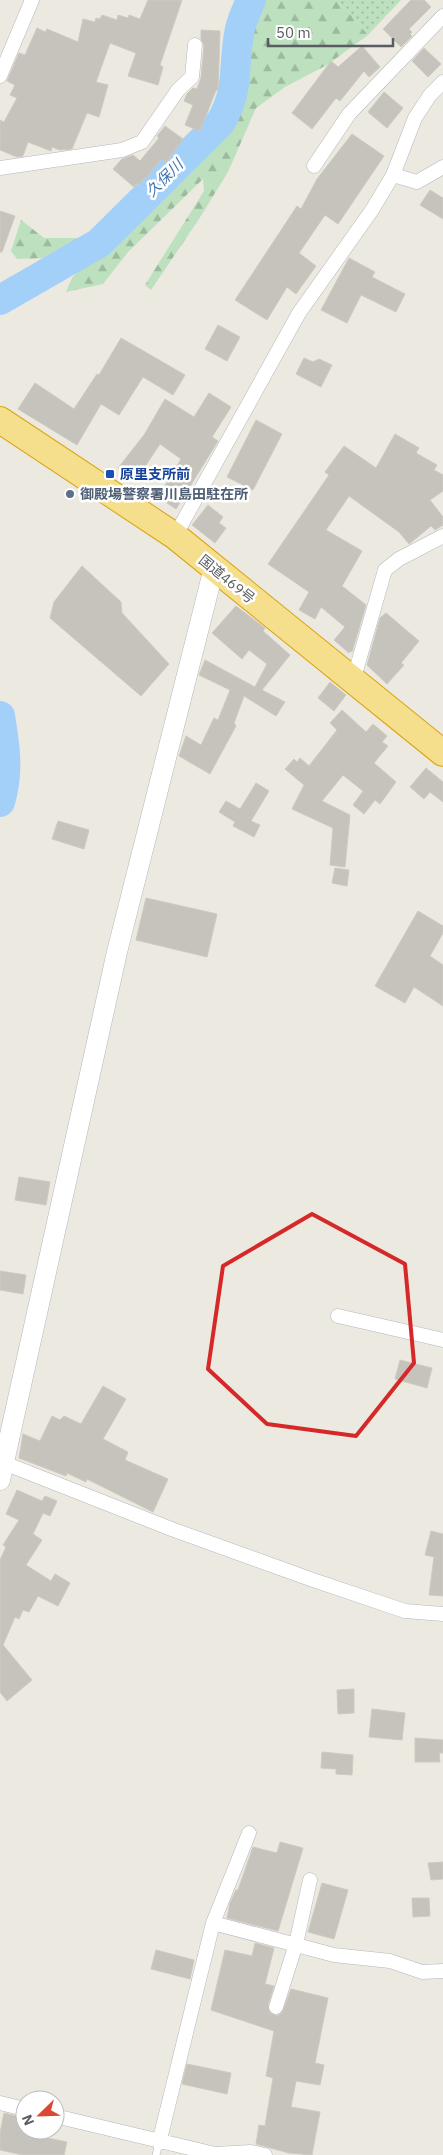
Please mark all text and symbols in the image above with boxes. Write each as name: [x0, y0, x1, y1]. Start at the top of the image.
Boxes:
scale bar: [268, 15, 393, 47]
text: 50 m: [276, 23, 311, 42]
water label: 久保川: [141, 154, 188, 201]
place label: 原里支所前: [120, 465, 190, 483]
marker: 原里支所前: [104, 468, 116, 480]
place label: 御殿場警察署川島田駐在所: [80, 485, 248, 503]
marker: 御殿場警察署川島田駐在所: [64, 488, 76, 500]
street label: 国道469号: [195, 551, 259, 607]
north arrow: [15, 2090, 65, 2140]
text: N: [18, 2112, 38, 2128]

